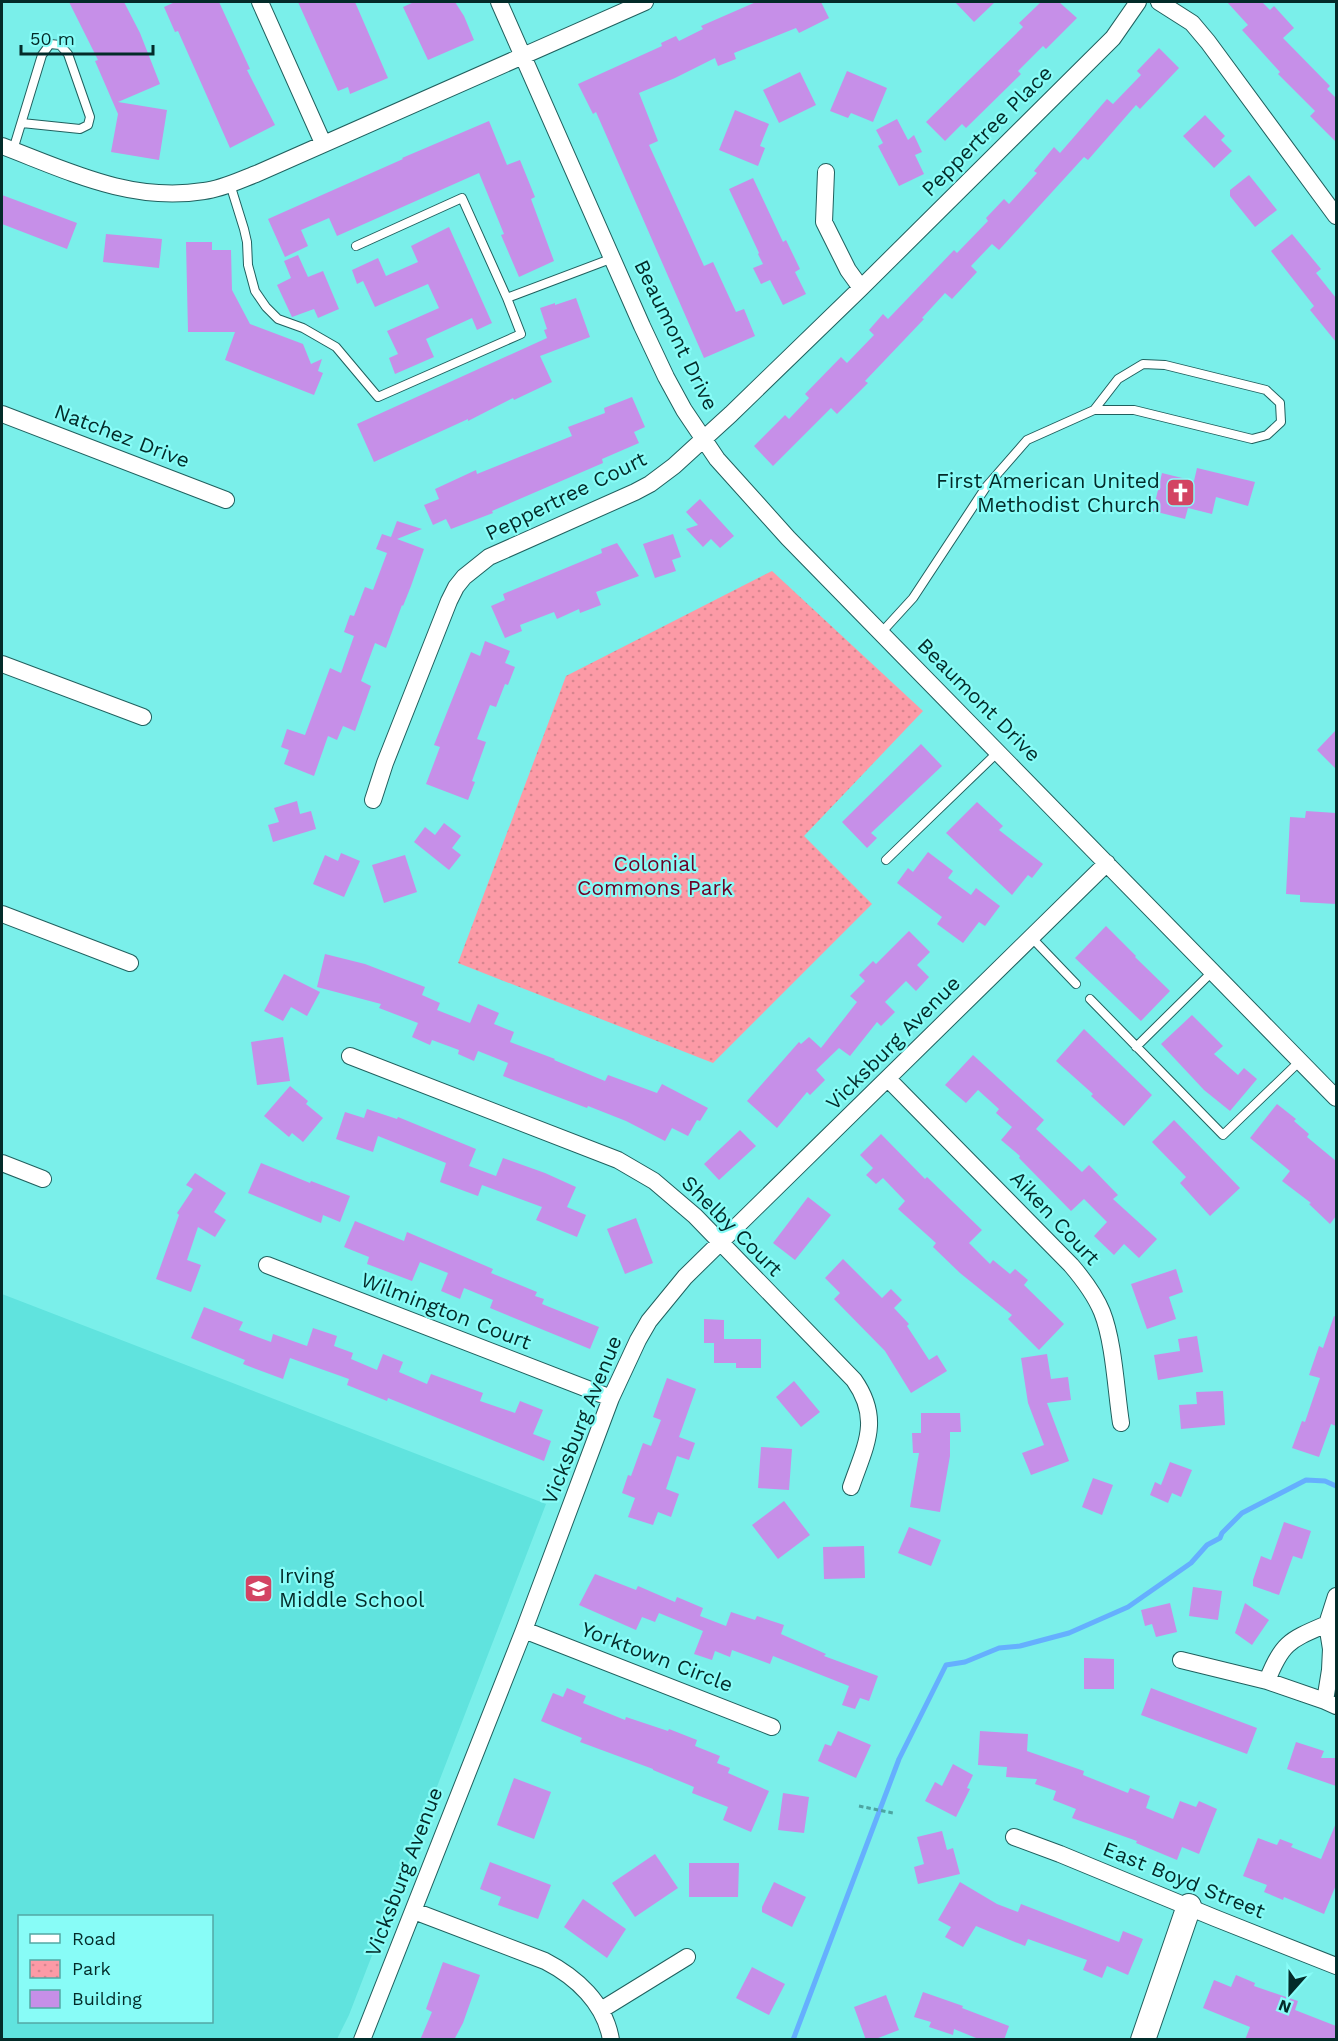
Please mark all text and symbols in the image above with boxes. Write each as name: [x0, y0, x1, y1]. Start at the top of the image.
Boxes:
scale bar: [21, 18, 153, 56]
text: 50 m: [30, 28, 75, 49]
street label: Peppertree Place: [916, 60, 1057, 201]
street label: Beaumont Drive: [629, 255, 724, 414]
street label: Natchez Drive: [51, 398, 193, 473]
street label: Peppertree Court: [481, 446, 651, 545]
place label: First American United Methodist Church: [936, 468, 1160, 517]
church icon: First American United Methodist Church: [1165, 477, 1197, 509]
street label: Beaumont Drive: [912, 633, 1046, 767]
park label: Colonial Commons Park: [577, 851, 733, 900]
street label: Vicksburg Avenue: [820, 970, 965, 1115]
street label: Aiken Court: [1005, 1165, 1106, 1270]
street label: Shelby Court: [677, 1170, 788, 1281]
street label: Wilmington Court: [358, 1267, 535, 1355]
street label: Vicksburg Avenue: [536, 1332, 627, 1508]
place label: Irving Middle School: [279, 1563, 425, 1612]
school or university icon: Irving Middle School: [242, 1572, 274, 1604]
street label: Yorktown Circle: [578, 1616, 737, 1697]
street label: Vicksburg Avenue: [360, 1783, 447, 1960]
street label: East Boyd Street: [1099, 1836, 1269, 1924]
legend: [18, 1915, 213, 2023]
text: Road: [72, 1928, 116, 1949]
text: Park: [72, 1958, 111, 1979]
north arrow: [1260, 1963, 1320, 2023]
text: Building: [72, 1988, 142, 2009]
text: N: [1276, 1996, 1294, 2018]

